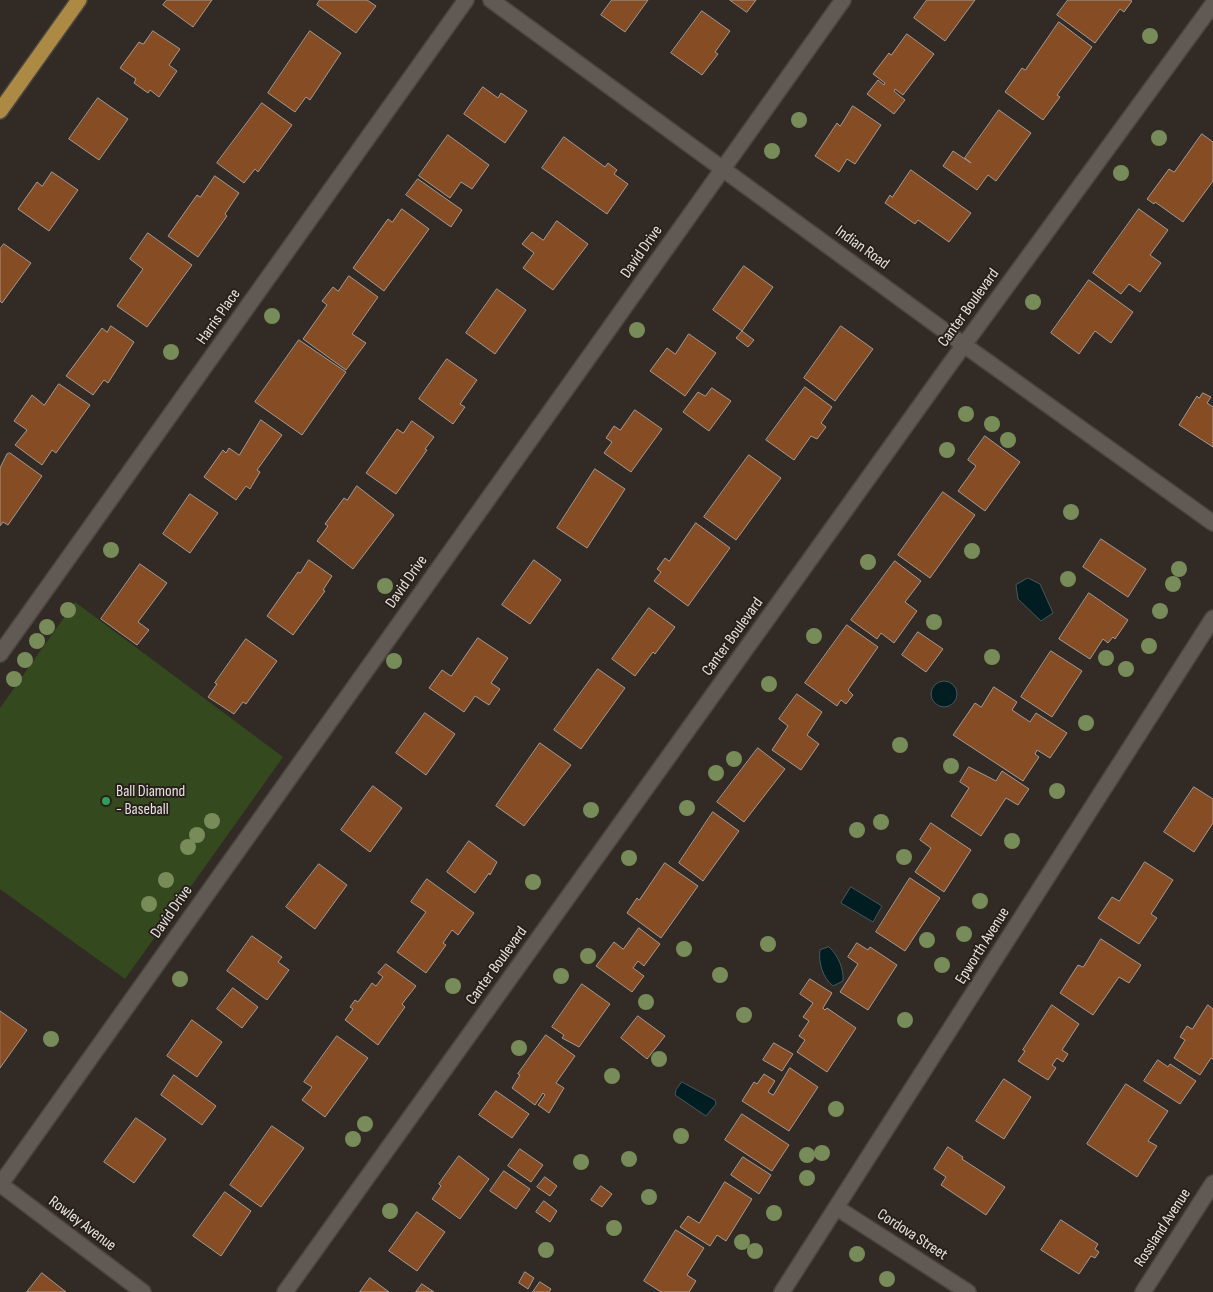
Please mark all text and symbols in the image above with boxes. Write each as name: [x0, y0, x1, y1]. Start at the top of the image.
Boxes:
street label: David Drive: [617, 222, 667, 282]
street label: Indian Road: [831, 222, 893, 274]
street label: Canter Boulevard: [934, 265, 1004, 351]
street label: Harris Place: [193, 286, 245, 348]
street label: David Drive: [382, 552, 432, 612]
street label: Canter Boulevard: [698, 594, 768, 680]
place label: Ball Diamond - Baseball: [116, 782, 185, 820]
marker: Ball Diamond - Baseball: [100, 795, 112, 807]
street label: David Drive: [147, 882, 197, 942]
street label: Epworth Avenue: [952, 904, 1014, 988]
street label: Canter Boulevard: [462, 923, 532, 1009]
street label: Rossland Avenue: [1131, 1185, 1195, 1271]
street label: Rowley Avenue: [44, 1192, 120, 1256]
street label: Cordova Street: [873, 1205, 951, 1265]

